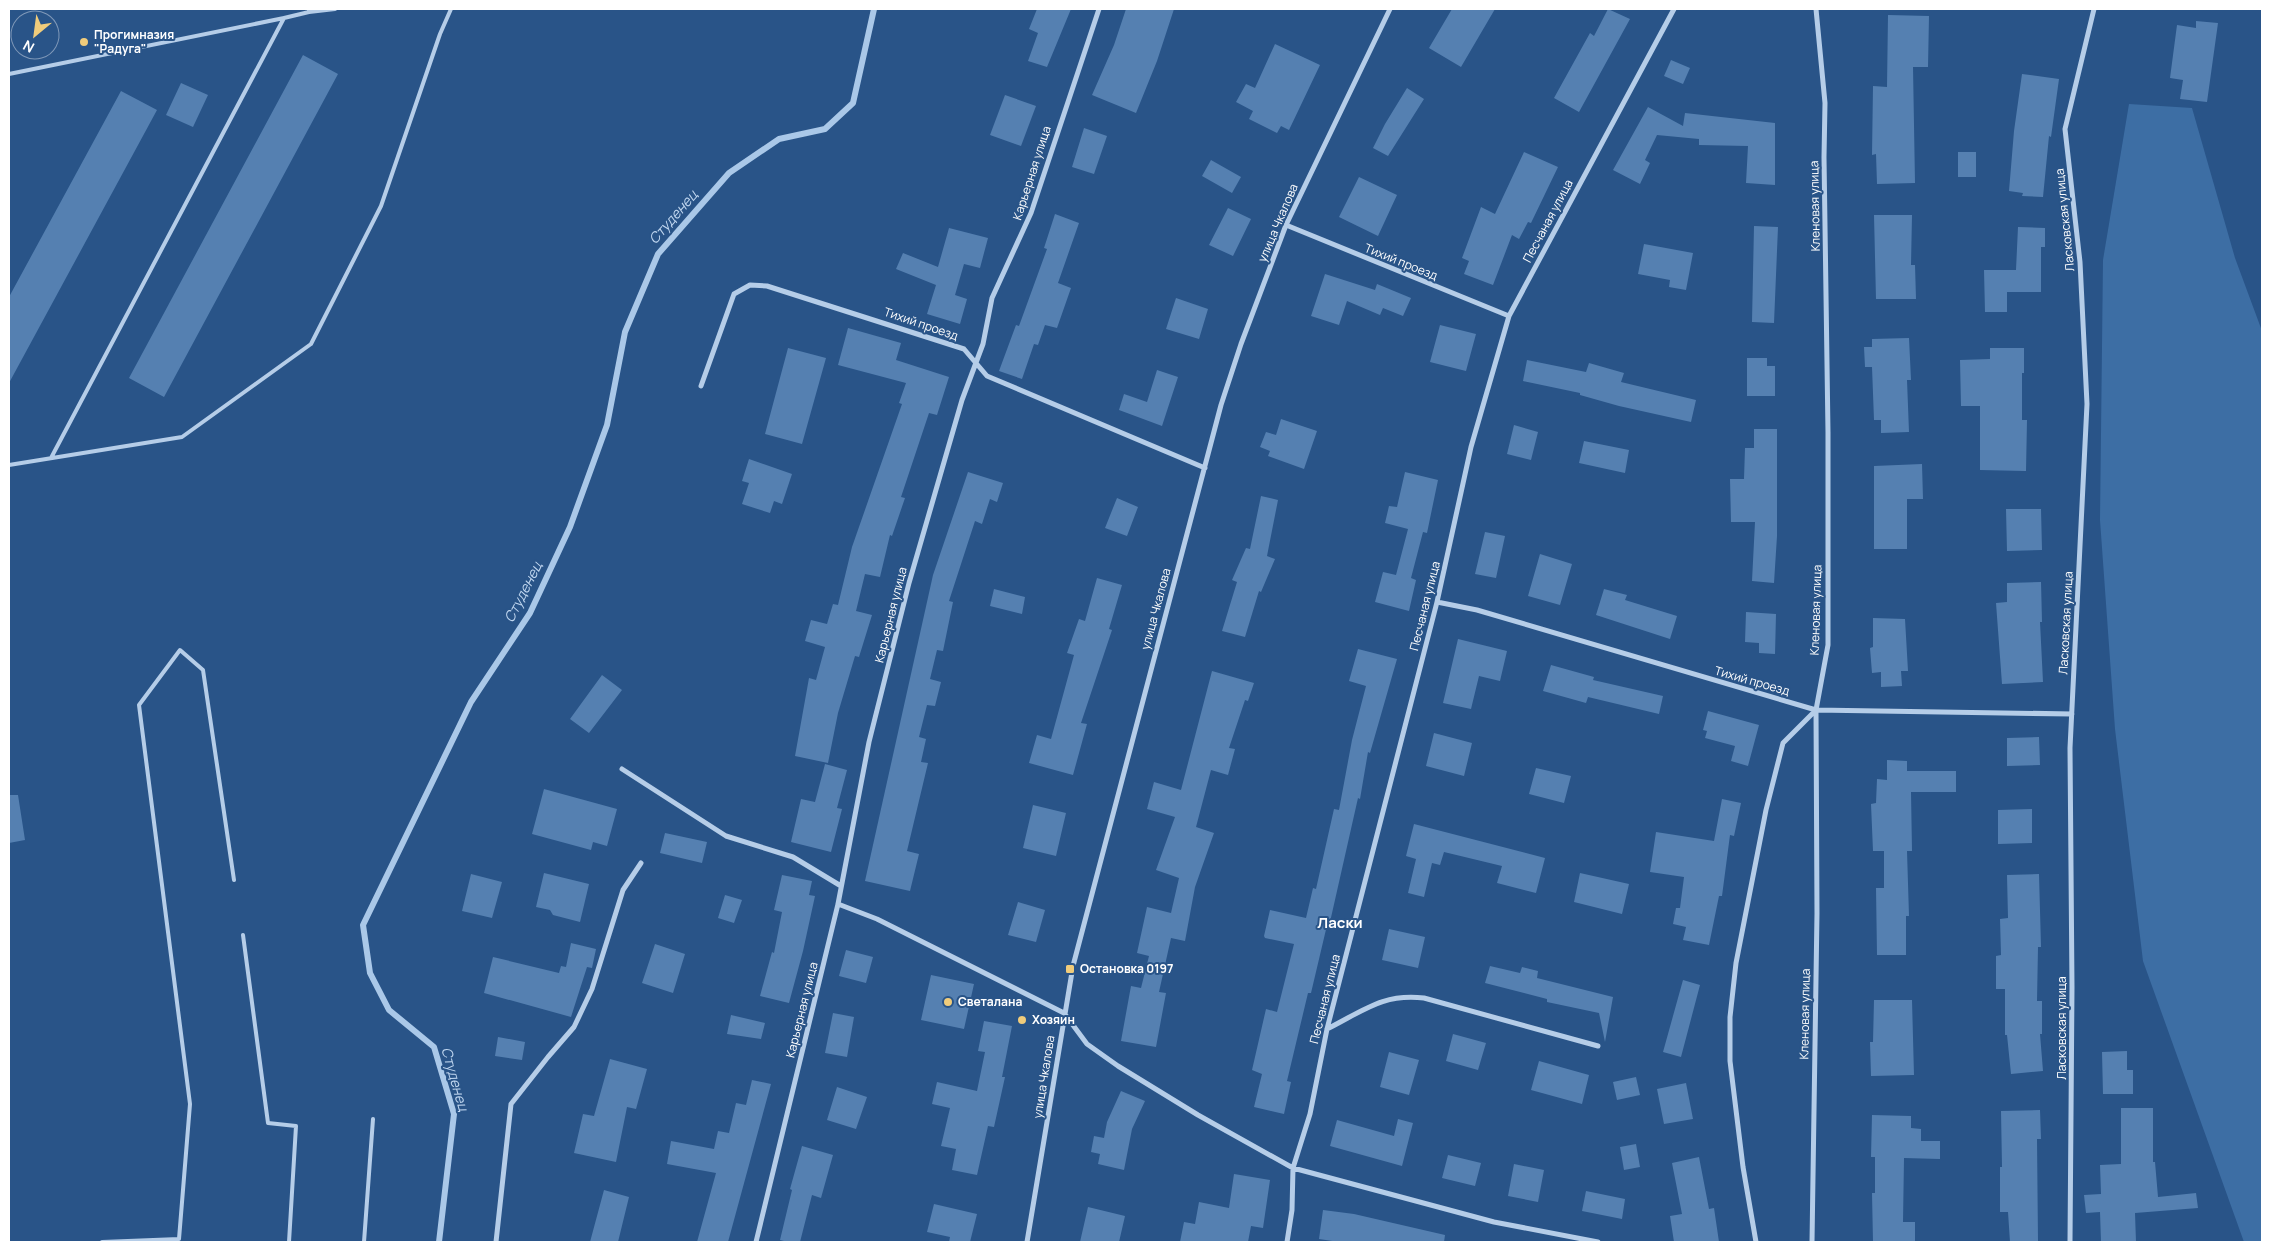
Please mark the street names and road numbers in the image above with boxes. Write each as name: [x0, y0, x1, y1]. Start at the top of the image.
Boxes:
street label: Карьерная улица: [1008, 124, 1055, 222]
street label: Кленовая улица: [1805, 160, 1824, 252]
street label: Ласковская улица: [2051, 168, 2078, 272]
street label: Песчаная улица: [1518, 176, 1577, 265]
street label: улица Чкалова: [1253, 181, 1302, 265]
street label: Тихий проезд: [1362, 239, 1440, 284]
street label: Тихий проезд: [882, 303, 961, 344]
street label: Песчаная улица: [1405, 559, 1444, 652]
street label: Кленовая улица: [1805, 564, 1826, 656]
street label: Карьерная улица: [870, 565, 911, 665]
street label: улица Чкалова: [1136, 566, 1175, 652]
street label: Ласковская улица: [2054, 571, 2077, 675]
street label: Тихий проезд: [1713, 662, 1792, 699]
street label: Песчаная улица: [1305, 952, 1344, 1045]
street label: Карьерная улица: [781, 960, 822, 1060]
street label: Кленовая улица: [1795, 968, 1814, 1060]
street label: Ласковская улица: [2053, 976, 2070, 1080]
street label: улица Чкалова: [1029, 1034, 1058, 1120]

